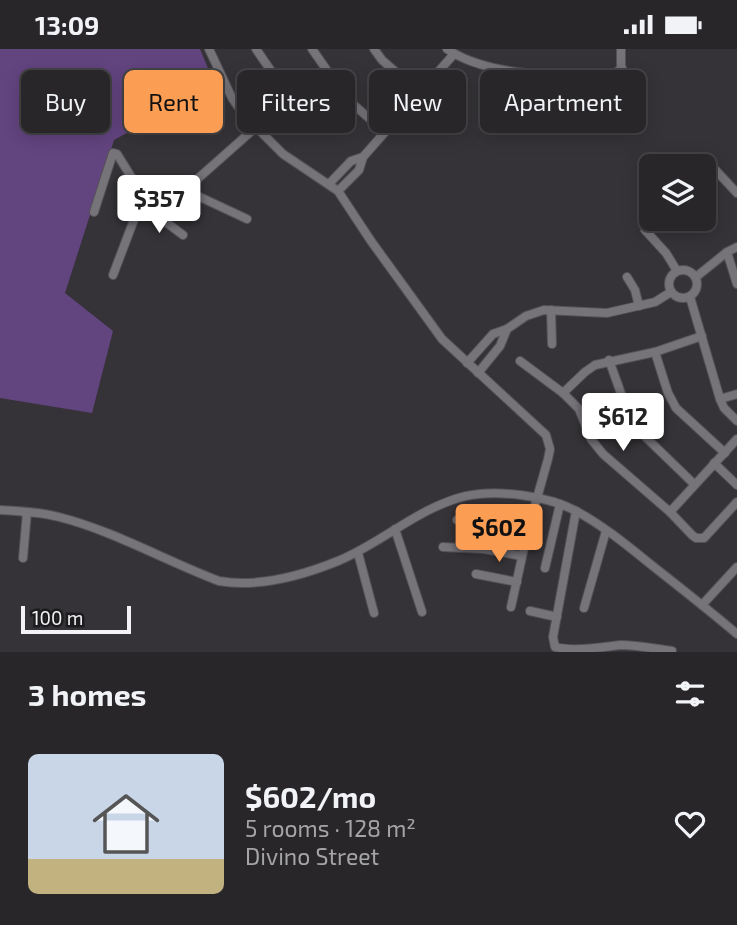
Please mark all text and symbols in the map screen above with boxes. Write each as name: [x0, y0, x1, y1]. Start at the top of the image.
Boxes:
text: 13:09: [35, 9, 99, 40]
chip: Buy: [21, 70, 110, 133]
chip: Rent: [124, 70, 223, 133]
chip: Filters: [237, 70, 355, 133]
chip: New: [369, 70, 466, 133]
chip: Apartment: [480, 70, 646, 133]
map controls: [639, 154, 716, 231]
button: layers: [639, 154, 716, 231]
pin: $357: [118, 176, 200, 235]
text: $357: [133, 184, 185, 212]
pin: $612: [582, 393, 664, 453]
text: $612: [598, 402, 648, 430]
pin: $602: [458, 505, 540, 564]
text: $602: [472, 513, 526, 541]
scale bar: [21, 603, 131, 635]
text: 100 m: [32, 606, 83, 629]
icon: filters: [671, 675, 709, 713]
text: 3 homes: [28, 676, 147, 712]
text: $602/mo: [245, 778, 376, 814]
icon: home: [84, 782, 168, 866]
icon: heart: [671, 805, 709, 843]
text: 5 rooms · 128 m²: [245, 814, 416, 842]
text: Divino Street: [245, 842, 379, 870]

